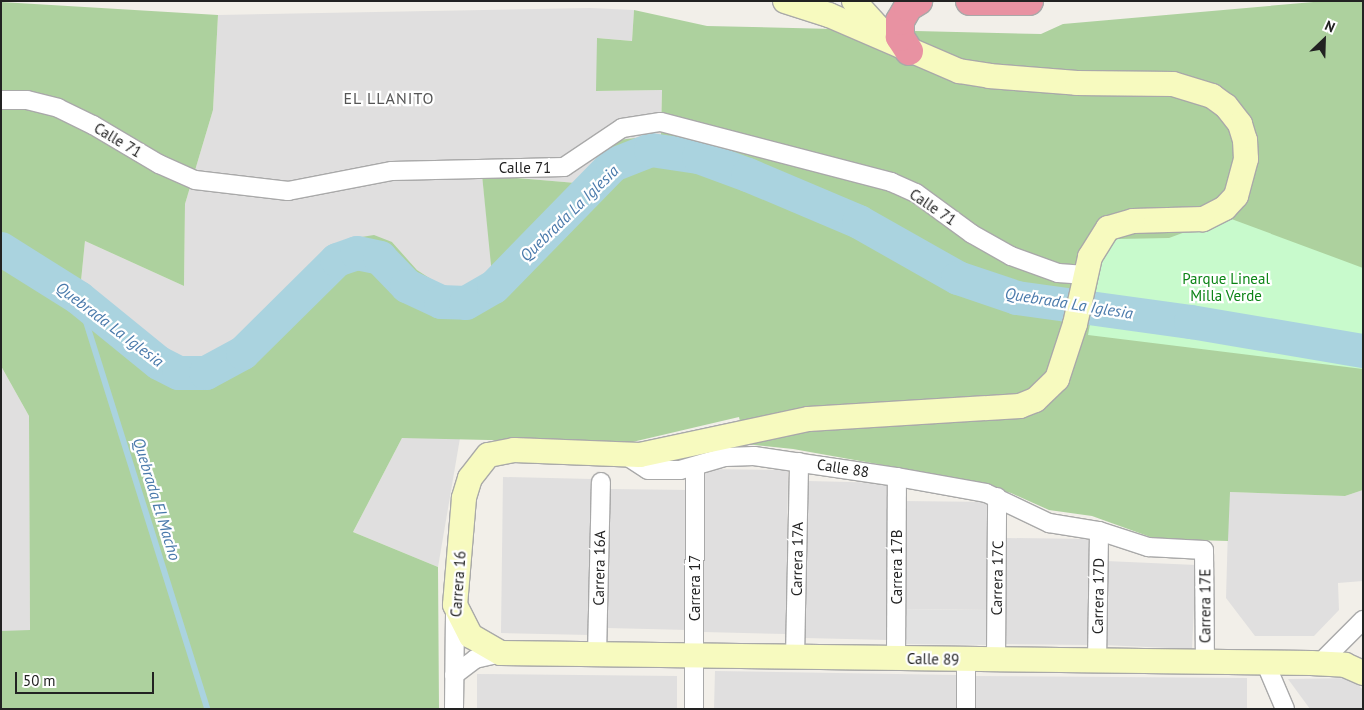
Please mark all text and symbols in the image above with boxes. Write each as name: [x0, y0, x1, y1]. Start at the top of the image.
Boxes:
north arrow: [1299, 15, 1349, 65]
text: N: [1322, 16, 1338, 36]
district label: EL LLANITO: [342, 88, 436, 108]
street label: Calle 71: [91, 119, 145, 161]
street label: Calle 71: [499, 159, 551, 177]
water label: Quebrada La Iglesia: [516, 161, 622, 265]
street label: Calle 71: [906, 185, 960, 229]
park label: Parque Lineal Milla Verde: [1182, 269, 1270, 304]
water label: Quebrada La Iglesia: [53, 277, 167, 371]
water label: Quebrada La Iglesia: [1004, 283, 1134, 323]
water label: Quebrada El Macho: [129, 435, 185, 563]
street label: Calle 88: [816, 455, 870, 481]
street label: Carrera 17A: [787, 522, 807, 596]
street label: Carrera 17B: [888, 529, 906, 605]
street label: Carrera 16A: [589, 530, 609, 606]
street label: Carrera 17C: [987, 540, 1007, 616]
street label: Carrera 16: [447, 550, 469, 618]
street label: Carrera 17: [686, 555, 704, 621]
street label: Carrera 17D: [1088, 558, 1108, 634]
street label: Carrera 17E: [1196, 569, 1214, 643]
street label: Calle 89: [907, 650, 959, 668]
scale bar: [18, 662, 156, 694]
text: 50 m: [23, 671, 56, 690]

